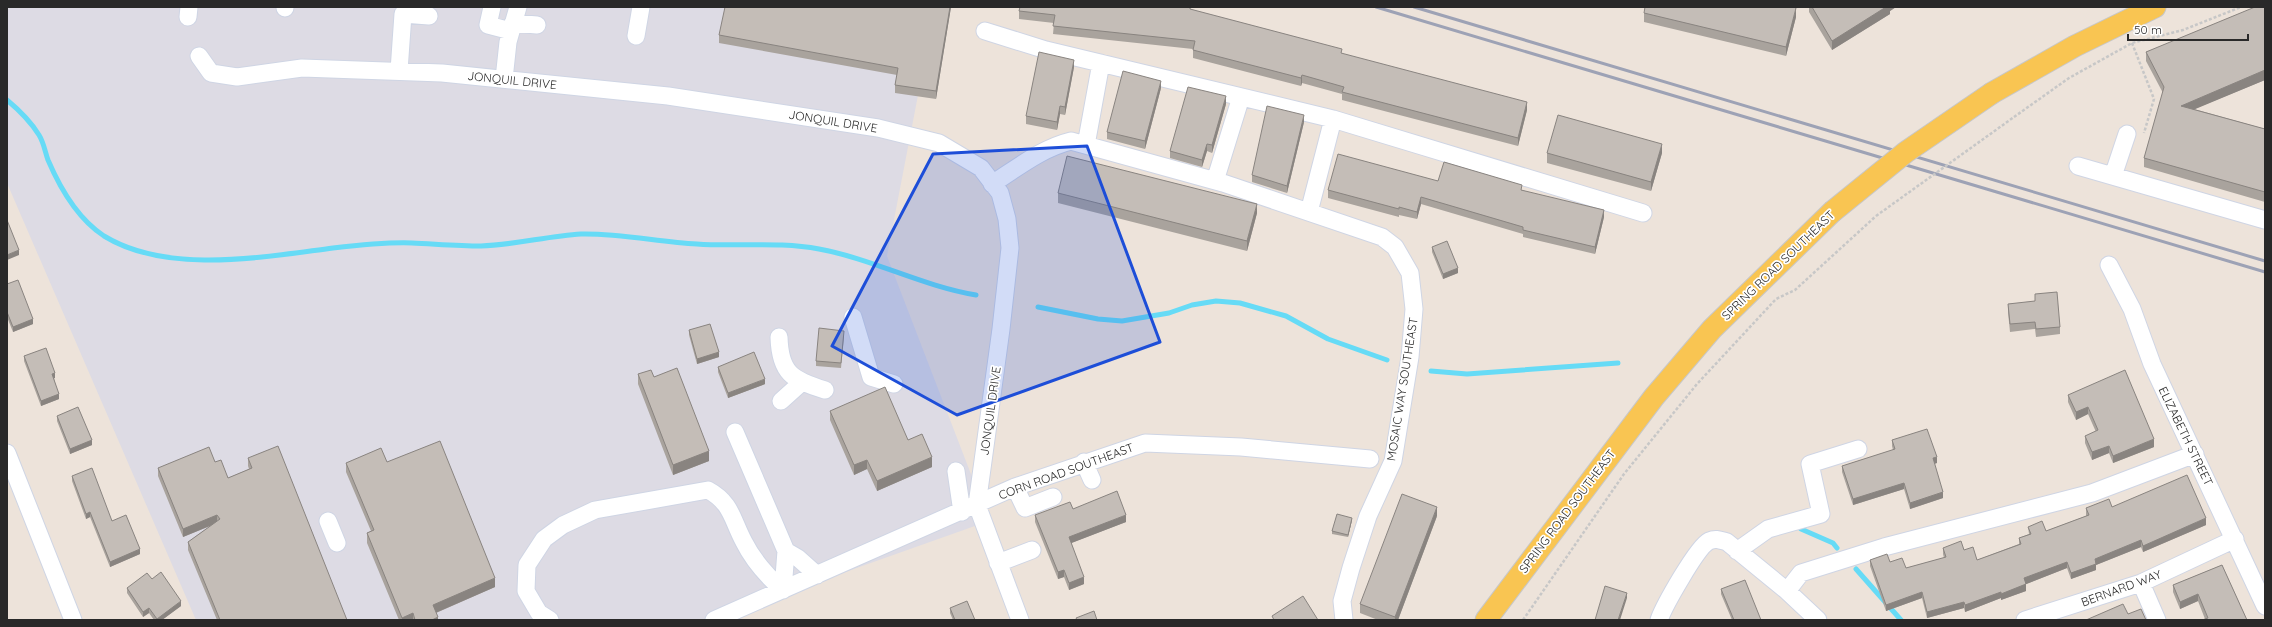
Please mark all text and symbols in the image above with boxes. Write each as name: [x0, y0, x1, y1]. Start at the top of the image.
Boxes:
scale bar: [2128, 16, 2248, 42]
text: 50 m: [2134, 22, 2162, 37]
street label: JONQUIL DRIVE: [467, 68, 558, 92]
street label: JONQUIL DRIVE: [787, 107, 879, 135]
street label: SPRING ROAD SOUTHEAST: [1718, 207, 1838, 323]
street label: MOSAIC WAY SOUTHEAST: [1383, 316, 1421, 462]
street label: JONQUIL DRIVE: [976, 365, 1004, 456]
street label: ELIZABETH STREET: [2155, 384, 2217, 488]
street label: CORN ROAD SOUTHEAST: [996, 440, 1136, 502]
street label: SPRING ROAD SOUTHEAST: [1516, 446, 1618, 576]
street label: BERNARD WAY: [2079, 566, 2163, 609]

